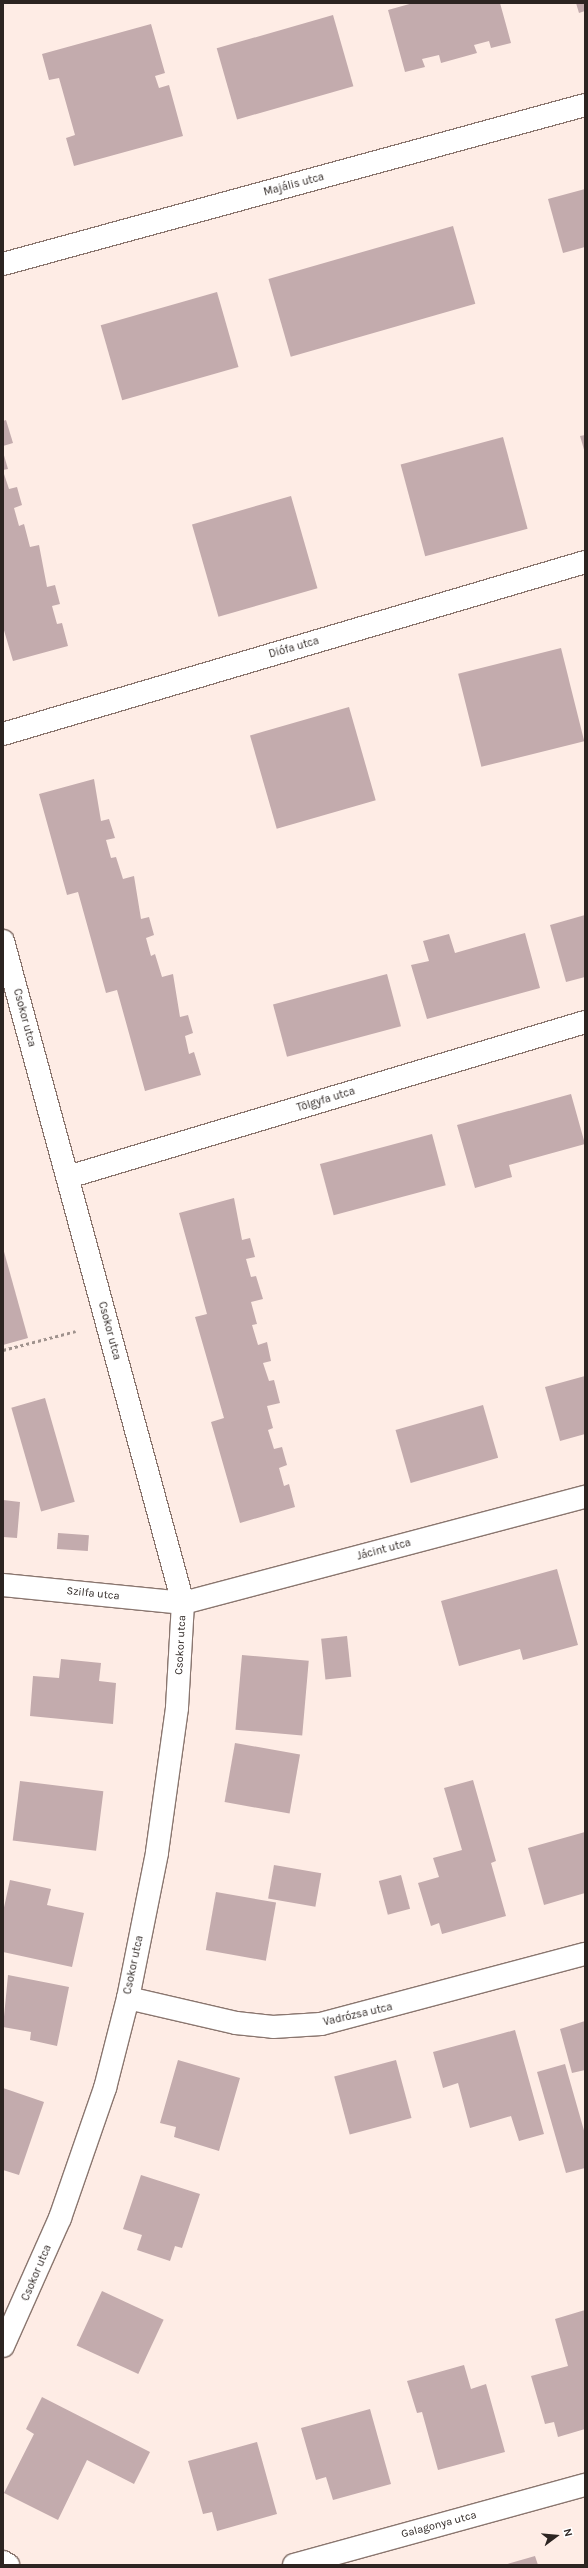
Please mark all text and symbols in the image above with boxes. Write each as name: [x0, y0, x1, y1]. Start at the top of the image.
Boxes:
street label: Majális utca: [262, 171, 326, 199]
street label: Diófa utca: [267, 635, 321, 661]
street label: Csokor utca: [10, 987, 38, 1049]
street label: Tölgyfa utca: [295, 1085, 357, 1115]
street label: Csokor utca: [95, 1300, 123, 1362]
street label: Jácint utca: [356, 1536, 412, 1564]
street label: Szilfa utca: [66, 1585, 120, 1603]
street label: Csokor utca: [173, 1615, 189, 1675]
street label: Csokor utca: [121, 1934, 147, 1996]
street label: Vadrózsa utca: [322, 2001, 394, 2029]
street label: Csokor utca: [19, 2243, 55, 2303]
street label: Galagonya utca: [400, 2509, 478, 2541]
north arrow: [536, 2516, 576, 2556]
text: N: [561, 2527, 575, 2538]

